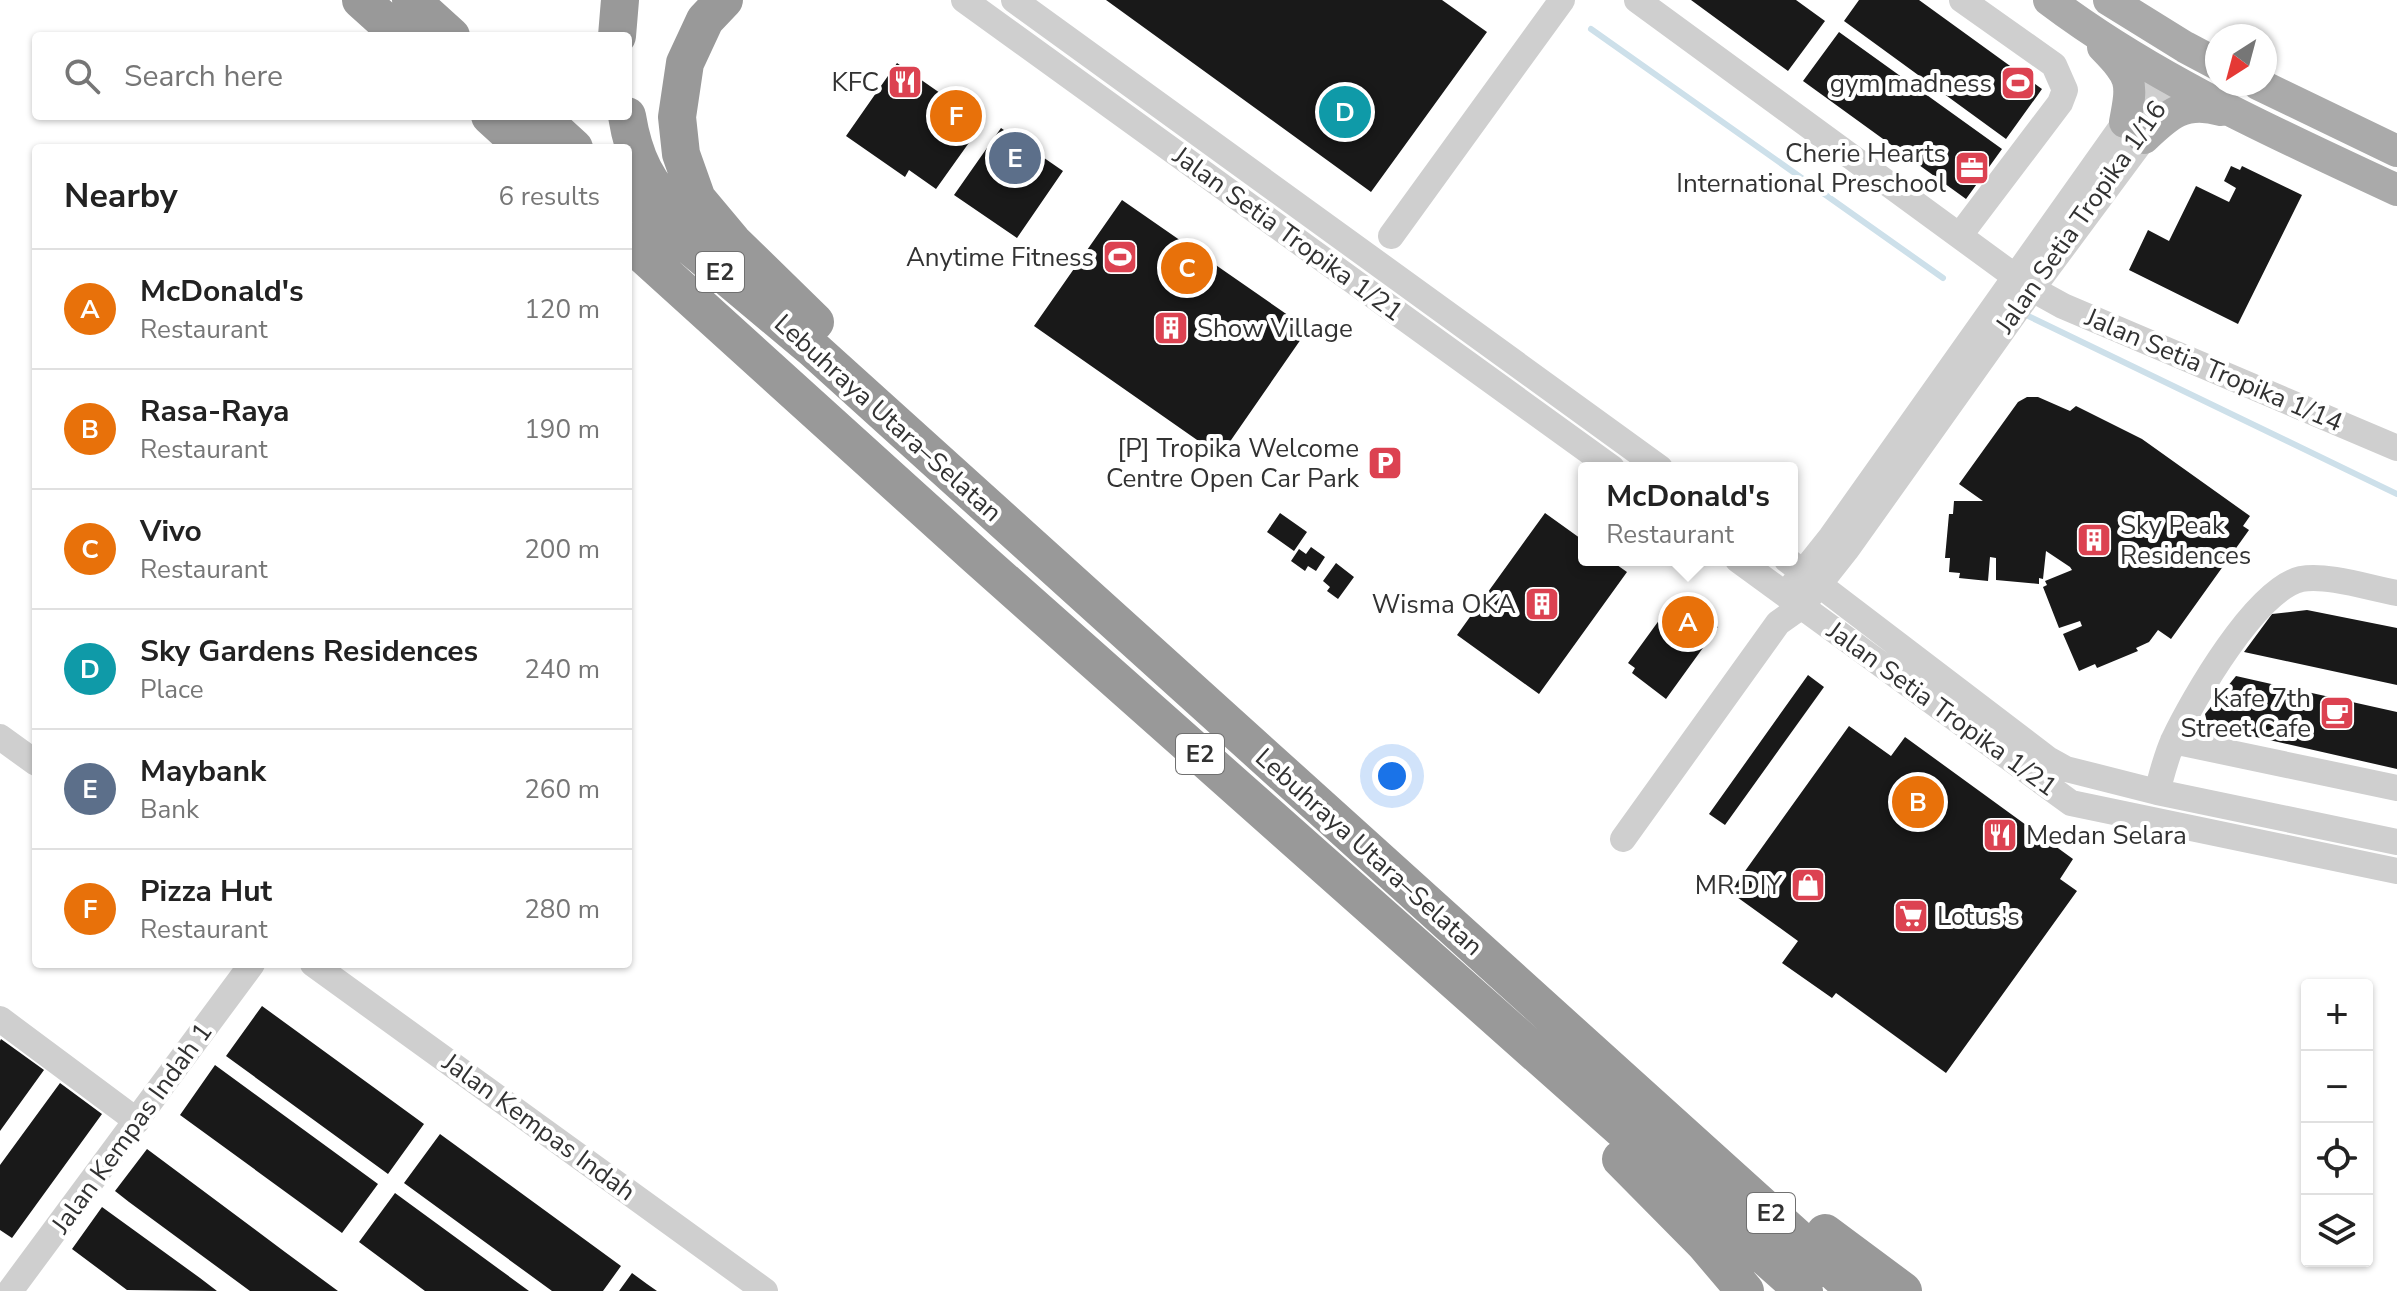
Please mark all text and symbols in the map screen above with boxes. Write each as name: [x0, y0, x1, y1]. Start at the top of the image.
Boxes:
north arrow: [2205, 24, 2277, 96]
search box: [32, 32, 632, 120]
icon: search: [60, 54, 104, 98]
text: Search here: [124, 56, 283, 97]
restaurant icon: KFC: [886, 63, 924, 101]
sports icon: gym madness: [1999, 64, 2037, 102]
place label: KFC: [831, 65, 879, 100]
place label: gym madness: [1830, 66, 1992, 101]
pin: D: [1319, 82, 1371, 142]
pin: F: [930, 86, 982, 146]
street label: Jalan Setia Tropika 1/16: [1987, 94, 2175, 341]
pin: E: [989, 128, 1041, 188]
place label: Cherie Hearts International Preschool: [1676, 136, 1946, 201]
street label: Jalan Setia Tropika 1/21: [1165, 138, 1410, 329]
office icon: Cherie Hearts International Preschool: [1953, 149, 1991, 187]
text: Nearby: [64, 173, 178, 219]
text: 6 results: [499, 179, 600, 214]
sports icon: Anytime Fitness: [1101, 238, 1139, 276]
pin: C: [1161, 238, 1213, 298]
place label: Anytime Fitness: [906, 240, 1094, 275]
road number: E2: [696, 252, 744, 292]
text: McDonald's: [140, 271, 304, 312]
text: A: [80, 292, 100, 327]
text: 120 m: [524, 292, 600, 327]
street label: Jalan Setia Tropika 1/14: [2079, 299, 2348, 440]
street label: Lebuhraya Utara–Selatan: [767, 306, 1009, 530]
building icon: Show Village: [1152, 309, 1190, 347]
place label: Show Village: [1197, 311, 1353, 346]
text: Restaurant: [140, 312, 268, 347]
text: Rasa-Raya: [140, 391, 290, 432]
text: B: [81, 412, 99, 447]
text: 190 m: [524, 412, 600, 447]
place label: [P] Tropika Welcome Centre Open Car Park: [1106, 431, 1360, 496]
text: Restaurant: [140, 432, 268, 467]
parking icon: [P] Tropika Welcome Centre Open Car Park: [1366, 444, 1404, 482]
popup: [1578, 462, 1798, 566]
text: McDonald's: [1606, 476, 1770, 517]
place label: Sky Peak Residences: [2120, 508, 2251, 573]
text: Vivo: [140, 511, 202, 552]
text: Restaurant: [1606, 517, 1734, 552]
building icon: Sky Peak Residences: [2075, 521, 2113, 559]
text: C: [81, 532, 99, 567]
text: 200 m: [524, 532, 600, 567]
text: Restaurant: [140, 552, 268, 587]
building icon: Wisma OKA: [1523, 585, 1561, 623]
place label: Wisma OKA: [1372, 587, 1516, 622]
pin: A: [1662, 592, 1714, 652]
street label: Jalan Setia Tropika 1/21: [1819, 613, 2064, 804]
text: Sky Gardens Residences: [140, 631, 478, 672]
text: D: [80, 652, 100, 687]
text: 240 m: [524, 652, 600, 687]
text: Place: [140, 672, 204, 707]
place label: Kafe 7th Street Cafe: [2180, 681, 2311, 746]
cafe icon: Kafe 7th Street Cafe: [2318, 694, 2356, 732]
road number: E2: [1176, 734, 1224, 774]
street label: Lebuhraya Utara–Selatan: [1248, 740, 1490, 964]
text: Maybank: [140, 751, 266, 792]
your location: [1372, 756, 1412, 796]
text: E: [82, 772, 98, 807]
text: 260 m: [524, 772, 600, 807]
pin: B: [1892, 772, 1944, 832]
text: Bank: [140, 792, 199, 827]
restaurant icon: Medan Selara: [1981, 816, 2019, 854]
place label: Medan Selara: [2026, 818, 2187, 853]
shop icon: MR.DIY: [1789, 866, 1827, 904]
place label: MR.DIY: [1695, 868, 1783, 903]
text: Pizza Hut: [140, 871, 272, 912]
text: F: [83, 892, 97, 927]
text: 280 m: [524, 892, 600, 927]
supermarket icon: Lotus's: [1892, 897, 1930, 935]
place label: Lotus's: [1937, 899, 2020, 934]
text: Restaurant: [140, 912, 268, 947]
map controls: [2301, 979, 2373, 1267]
button: +: [2301, 979, 2373, 1051]
street label: Jalan Kempas Indah 1: [43, 1015, 220, 1241]
street label: Jalan Kempas Indah: [435, 1045, 643, 1209]
button: −: [2301, 1051, 2373, 1123]
button: locate: [2301, 1123, 2373, 1195]
road number: E2: [1747, 1193, 1795, 1233]
button: layers: [2301, 1195, 2373, 1267]

